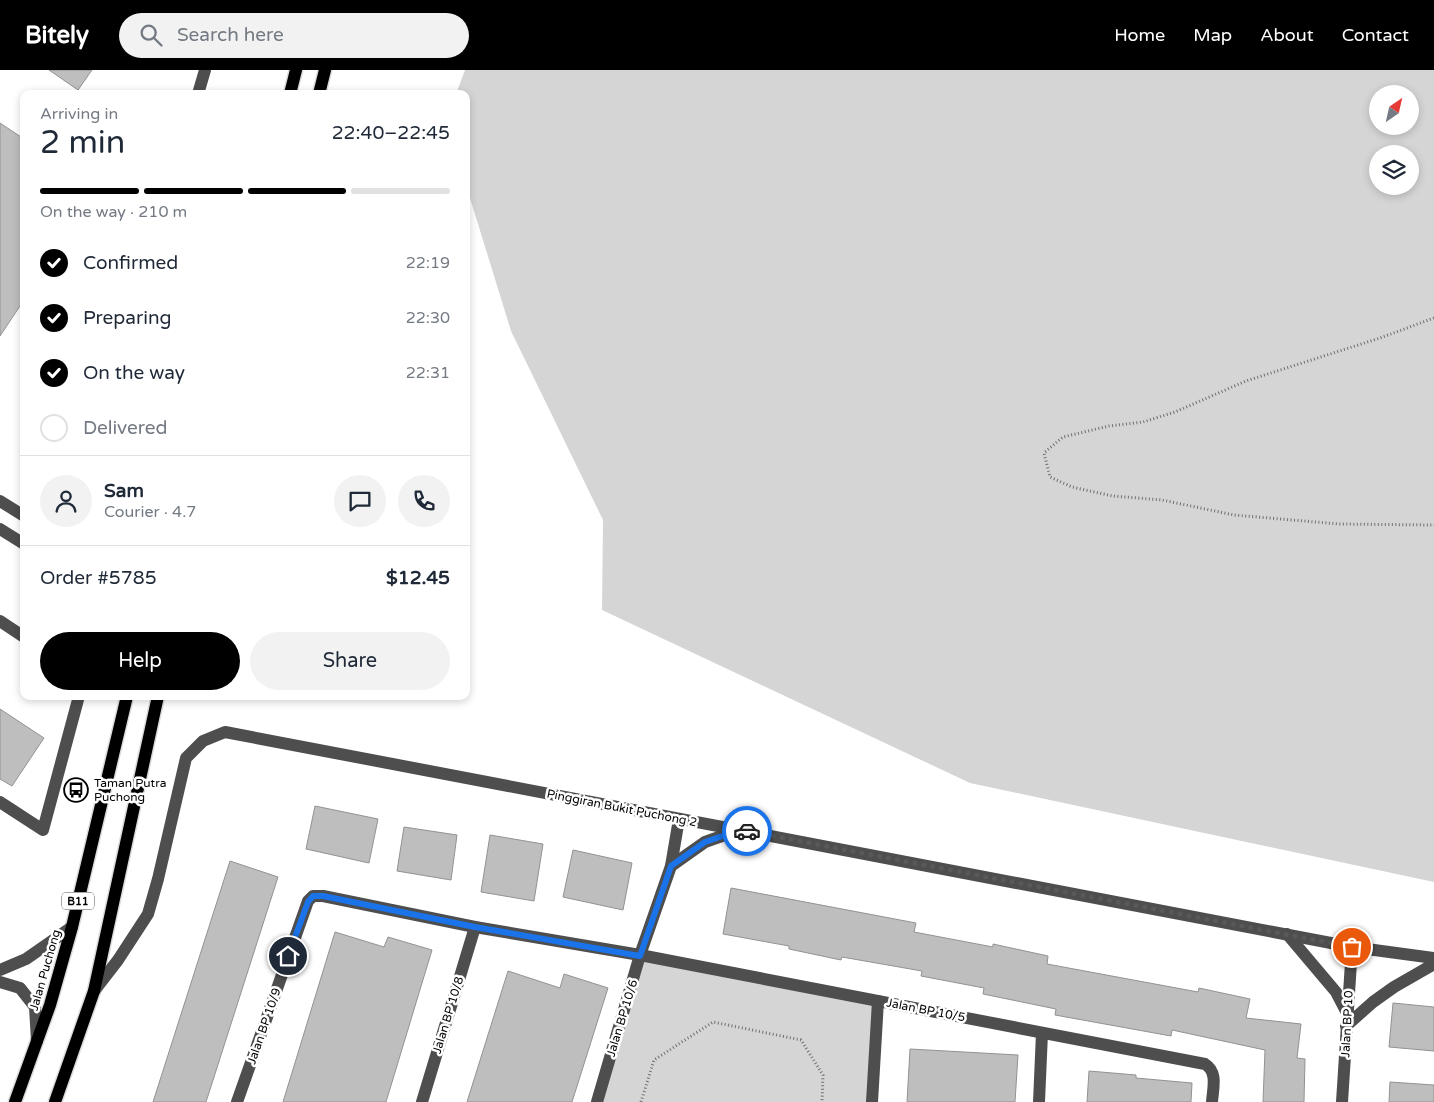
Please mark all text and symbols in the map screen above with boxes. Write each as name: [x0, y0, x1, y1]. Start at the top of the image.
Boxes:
search box: [119, 13, 469, 58]
text: Bitely: [25, 21, 89, 50]
icon: search: [137, 21, 165, 49]
text: Search here: [177, 24, 284, 46]
text: Home: [1114, 24, 1165, 46]
text: Map: [1193, 24, 1232, 46]
text: About: [1260, 24, 1314, 46]
text: Contact: [1342, 24, 1409, 46]
north arrow: [1369, 85, 1419, 135]
map controls: [1369, 85, 1419, 195]
text: Arriving in: [40, 104, 118, 124]
text: 22:40–22:45: [332, 122, 450, 144]
text: 2 min: [40, 124, 125, 162]
button: layers: [1369, 145, 1419, 195]
text: On the way · 210 m: [40, 202, 187, 222]
icon: check: [40, 249, 68, 277]
text: Confirmed: [83, 252, 178, 274]
text: 22:19: [406, 253, 450, 273]
icon: check: [40, 304, 68, 332]
text: Preparing: [83, 307, 172, 329]
text: 22:30: [406, 308, 450, 328]
icon: check: [40, 359, 68, 387]
text: On the way: [83, 362, 185, 384]
text: 22:31: [406, 363, 450, 383]
text: Delivered: [83, 417, 168, 439]
button: person: [40, 475, 92, 527]
button: chat: [334, 475, 386, 527]
button: phone: [398, 475, 450, 527]
text: Sam: [104, 480, 144, 502]
text: Courier · 4.7: [104, 502, 196, 522]
text: Order #5785: [40, 567, 157, 589]
text: $12.45: [386, 567, 450, 589]
button: Help: [40, 632, 240, 690]
button: Share: [250, 632, 450, 690]
place label: Taman Putra Puchong: [94, 776, 167, 804]
bus stop icon: Taman Putra Puchong: [63, 777, 89, 803]
street label: Pinggiran Bukit Puchong 2: [546, 787, 698, 829]
courier: [722, 806, 772, 856]
icon: car: [733, 817, 761, 845]
road number: B11: [62, 892, 94, 909]
pin: [1331, 926, 1373, 968]
street label: Jalan Puchong: [27, 928, 63, 1012]
icon: bag: [1338, 933, 1366, 961]
pin: [267, 935, 309, 977]
icon: home: [274, 942, 302, 970]
street label: Jalan BP 10/8: [430, 975, 466, 1055]
street label: Jalan BP 10/6: [604, 978, 640, 1058]
street label: Jalan BP 10/9: [244, 986, 284, 1066]
street label: Jalan BP 10: [1338, 990, 1356, 1058]
street label: Jalan BP 10/5: [885, 996, 967, 1024]

